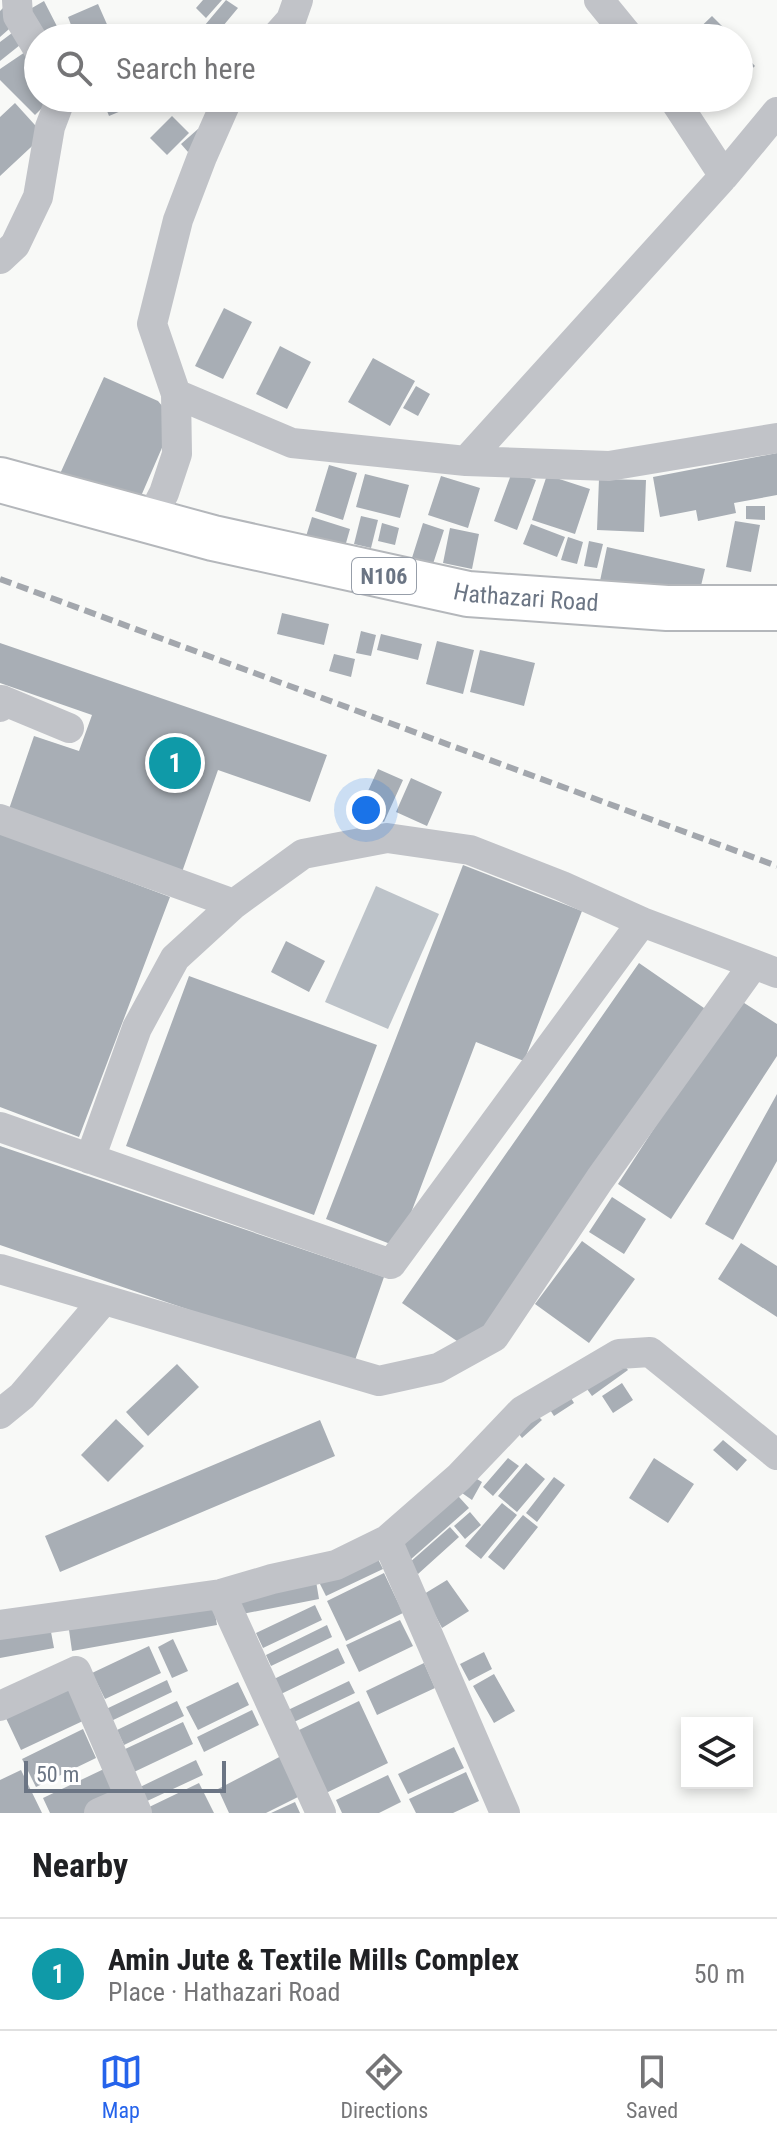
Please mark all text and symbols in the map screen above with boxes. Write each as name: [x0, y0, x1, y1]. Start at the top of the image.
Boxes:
search box: [24, 24, 753, 112]
icon: search: [52, 46, 96, 90]
text: Search here: [116, 51, 256, 86]
road number: N106: [352, 558, 416, 594]
street label: Hathazari Road: [451, 577, 599, 617]
pin: 1: [149, 733, 201, 793]
your location: [346, 790, 386, 830]
map controls: [681, 1717, 753, 1789]
button: layers: [681, 1717, 753, 1789]
scale bar: [24, 1757, 226, 1793]
text: 50 m: [36, 1762, 79, 1787]
text: Nearby: [32, 1845, 128, 1885]
text: Amin Jute & Textile Mills Complex: [108, 1942, 519, 1977]
text: 1: [51, 1959, 65, 1989]
text: 50 m: [694, 1959, 745, 1989]
text: Place · Hathazari Road: [108, 1977, 341, 2007]
tab: Map: [99, 2050, 143, 2123]
tab: Directions: [340, 2050, 428, 2123]
tab: Saved: [626, 2050, 678, 2123]

